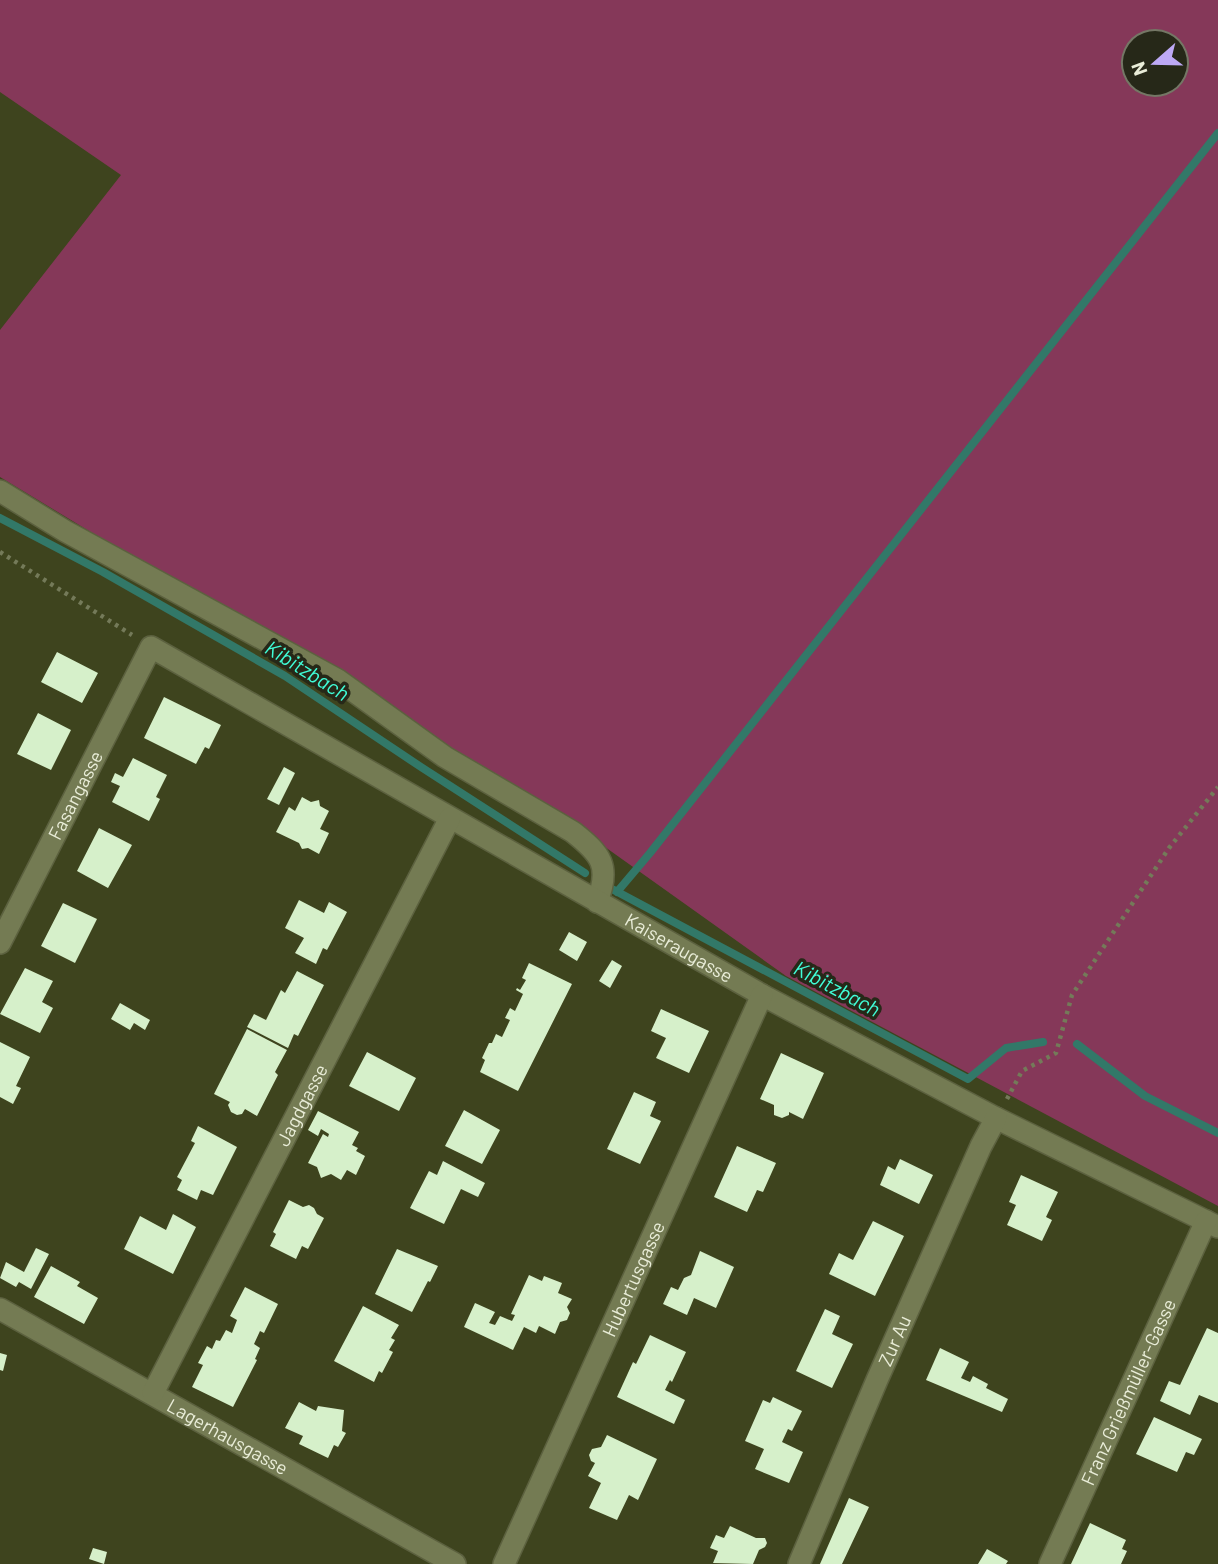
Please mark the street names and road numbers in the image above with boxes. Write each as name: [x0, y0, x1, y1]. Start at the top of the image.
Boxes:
street label: Fasangasse: [43, 746, 107, 843]
street label: Kaiseraugasse: [621, 908, 737, 987]
street label: Jagdgasse: [271, 1060, 332, 1150]
street label: Hubertusgasse: [597, 1217, 669, 1340]
street label: Franz Grießmüller-Gasse: [1075, 1295, 1180, 1489]
street label: Zur Au: [873, 1311, 915, 1369]
street label: Lagerhausgasse: [163, 1393, 292, 1479]

